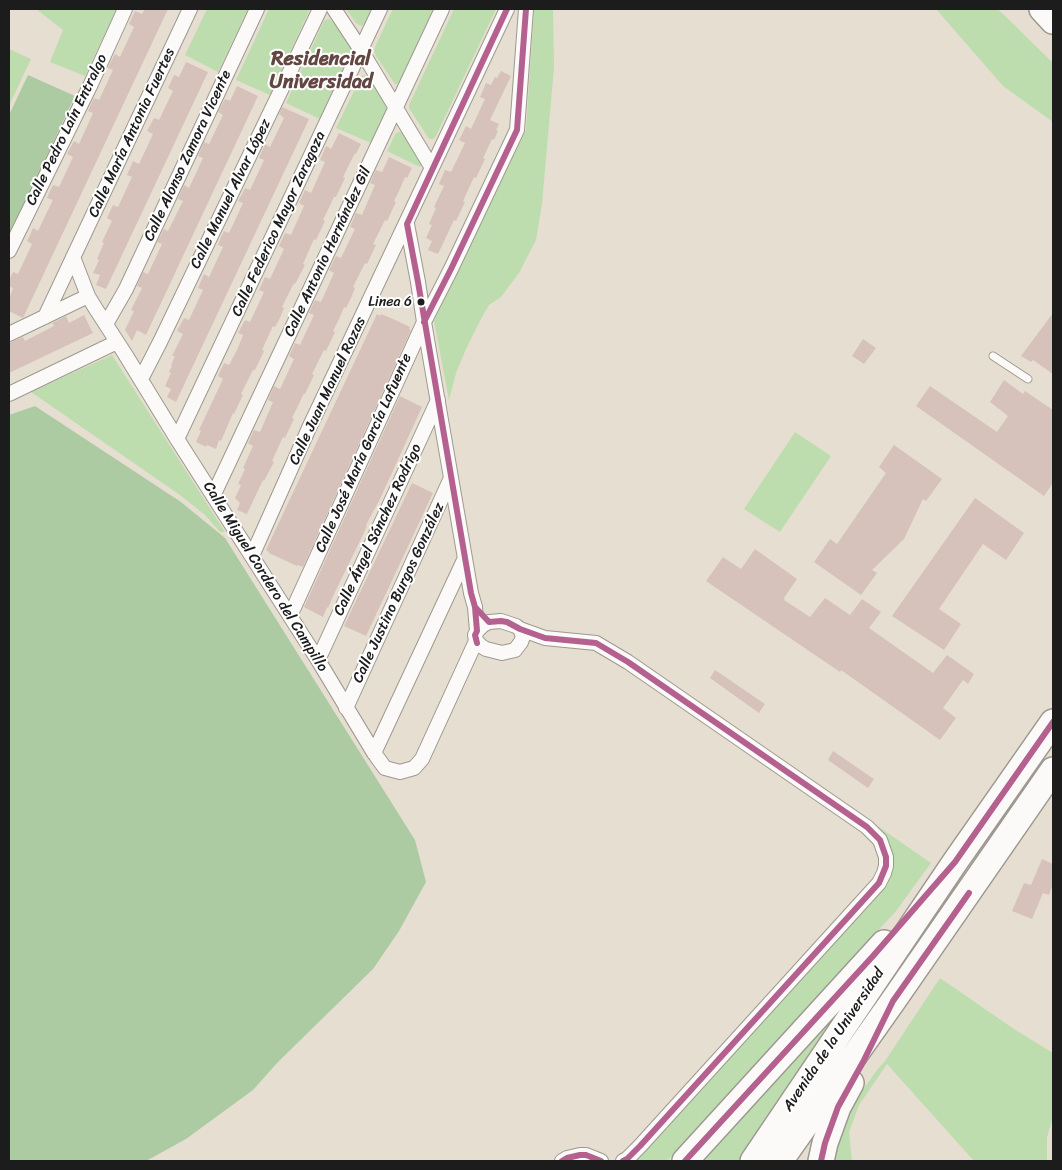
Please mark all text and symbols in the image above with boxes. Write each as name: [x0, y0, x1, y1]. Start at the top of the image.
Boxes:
street label: Calle María Antonia Fuertes: [85, 46, 179, 220]
district label: Residencial Universidad: [269, 48, 373, 95]
street label: Calle Pedro Laín Entralgo: [22, 51, 112, 209]
street label: Calle Alonso Zamora Vicente: [140, 68, 236, 244]
street label: Calle Manuel Alvar López: [187, 116, 275, 272]
street label: Calle Federico Mayor Zaragoza: [228, 129, 330, 319]
street label: Calle Antonio Hernández Gil: [281, 164, 375, 340]
place label: Linea 6: [368, 294, 412, 310]
marker: Linea 6: [416, 297, 426, 307]
street label: Calle Juan Manuel Rozas: [286, 314, 370, 468]
street label: Calle José María García Lafuente: [312, 351, 416, 555]
street label: Calle Ángel Sánchez Rodrigo: [330, 441, 426, 619]
street label: Calle Miguel Cordero del Campillo: [199, 479, 331, 675]
street label: Calle Justino Burgos González: [349, 500, 449, 686]
street label: Avenida de la Universidad: [779, 965, 889, 1115]

